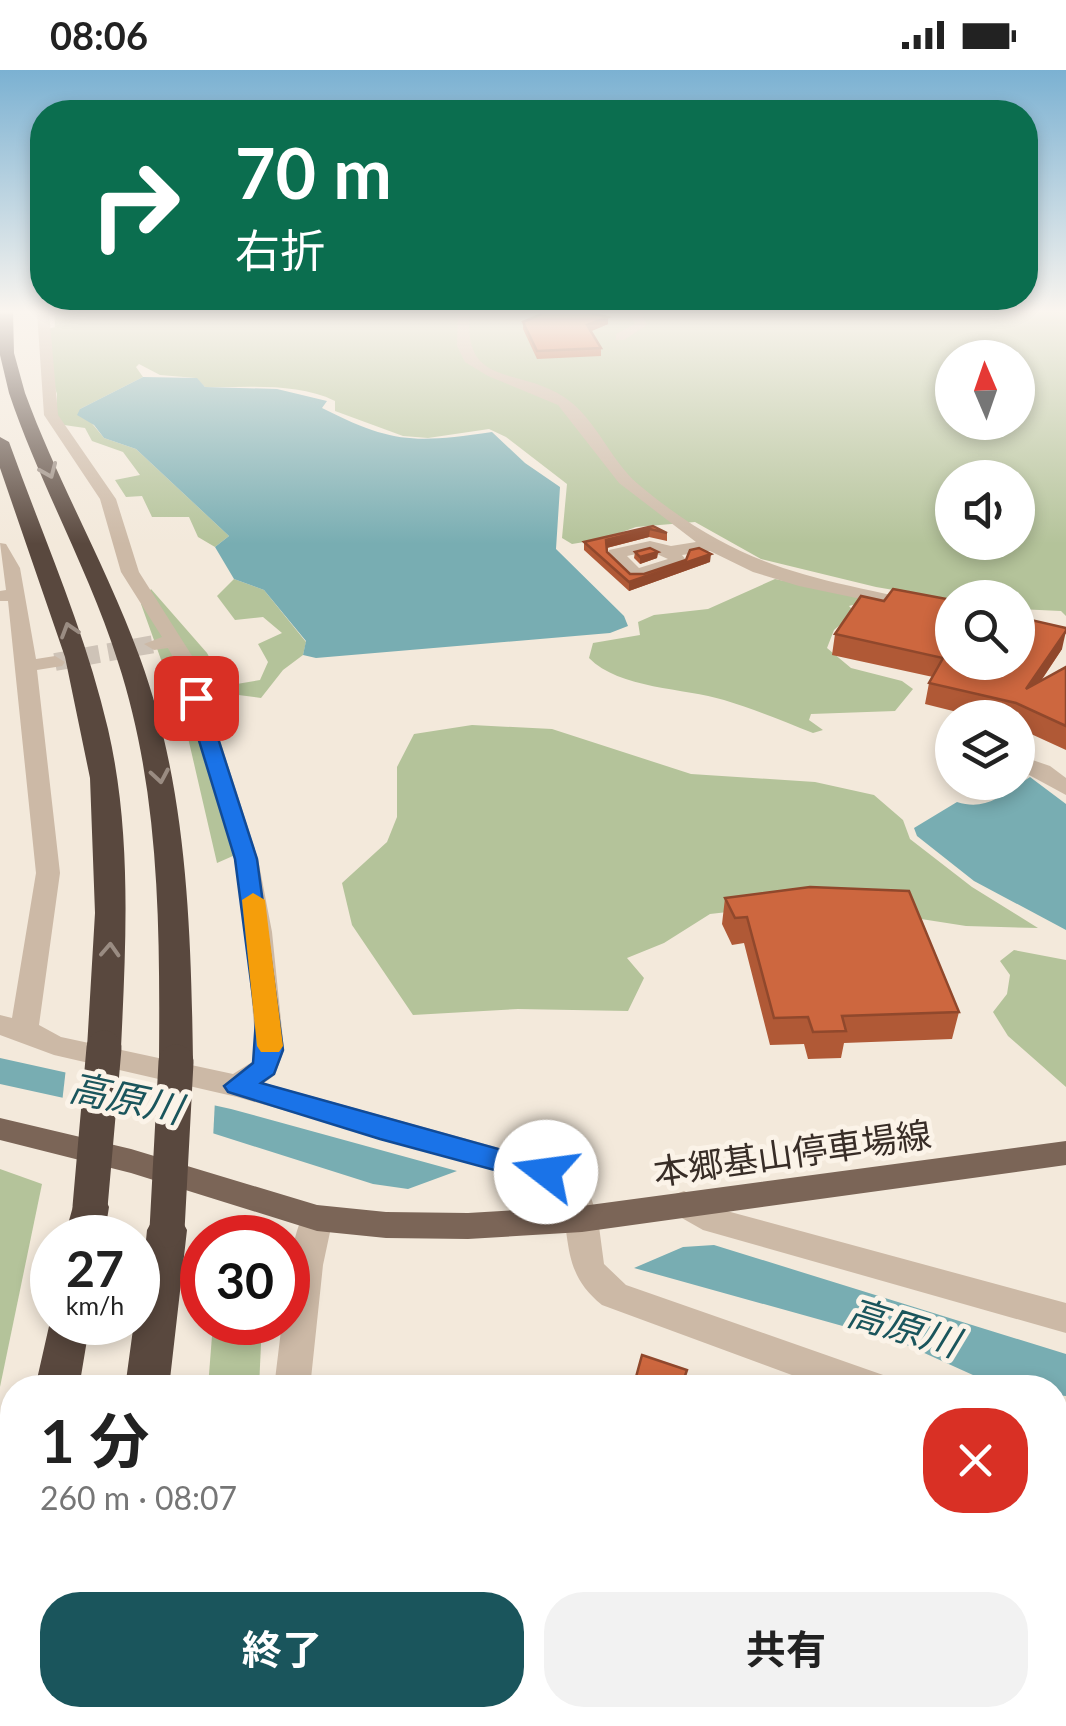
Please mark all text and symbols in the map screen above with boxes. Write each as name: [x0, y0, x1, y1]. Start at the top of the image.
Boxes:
text: 08:06: [50, 12, 148, 58]
text: 70 m: [235, 130, 392, 214]
icon: right: [70, 140, 200, 270]
text: 右折: [235, 223, 325, 277]
north arrow: [935, 340, 1035, 440]
map controls: [935, 340, 1035, 800]
button: sound: [935, 460, 1035, 560]
one-way arrow: [37, 461, 57, 479]
button: search: [935, 580, 1035, 680]
one-way arrow: [60, 622, 81, 639]
pin: [154, 656, 239, 741]
icon: arrive: [169, 671, 224, 726]
button: layers: [935, 700, 1035, 800]
one-way arrow: [148, 767, 169, 784]
one-way arrow: [99, 942, 120, 958]
water label: 高原川: [65, 1063, 190, 1132]
street label: 本郷基山停車場線: [650, 1112, 934, 1192]
position arrow: [494, 1120, 598, 1224]
speed limit sign: 30: [180, 1215, 310, 1345]
text: 27: [66, 1238, 124, 1298]
water label: 高原川: [843, 1287, 969, 1366]
text: km/h: [66, 1290, 124, 1320]
text: 1 分: [40, 1404, 149, 1476]
button: close: [923, 1408, 1028, 1513]
text: 260 m · 08:07: [40, 1478, 237, 1517]
button: 終了: [40, 1592, 524, 1707]
button: 共有: [544, 1592, 1028, 1707]

